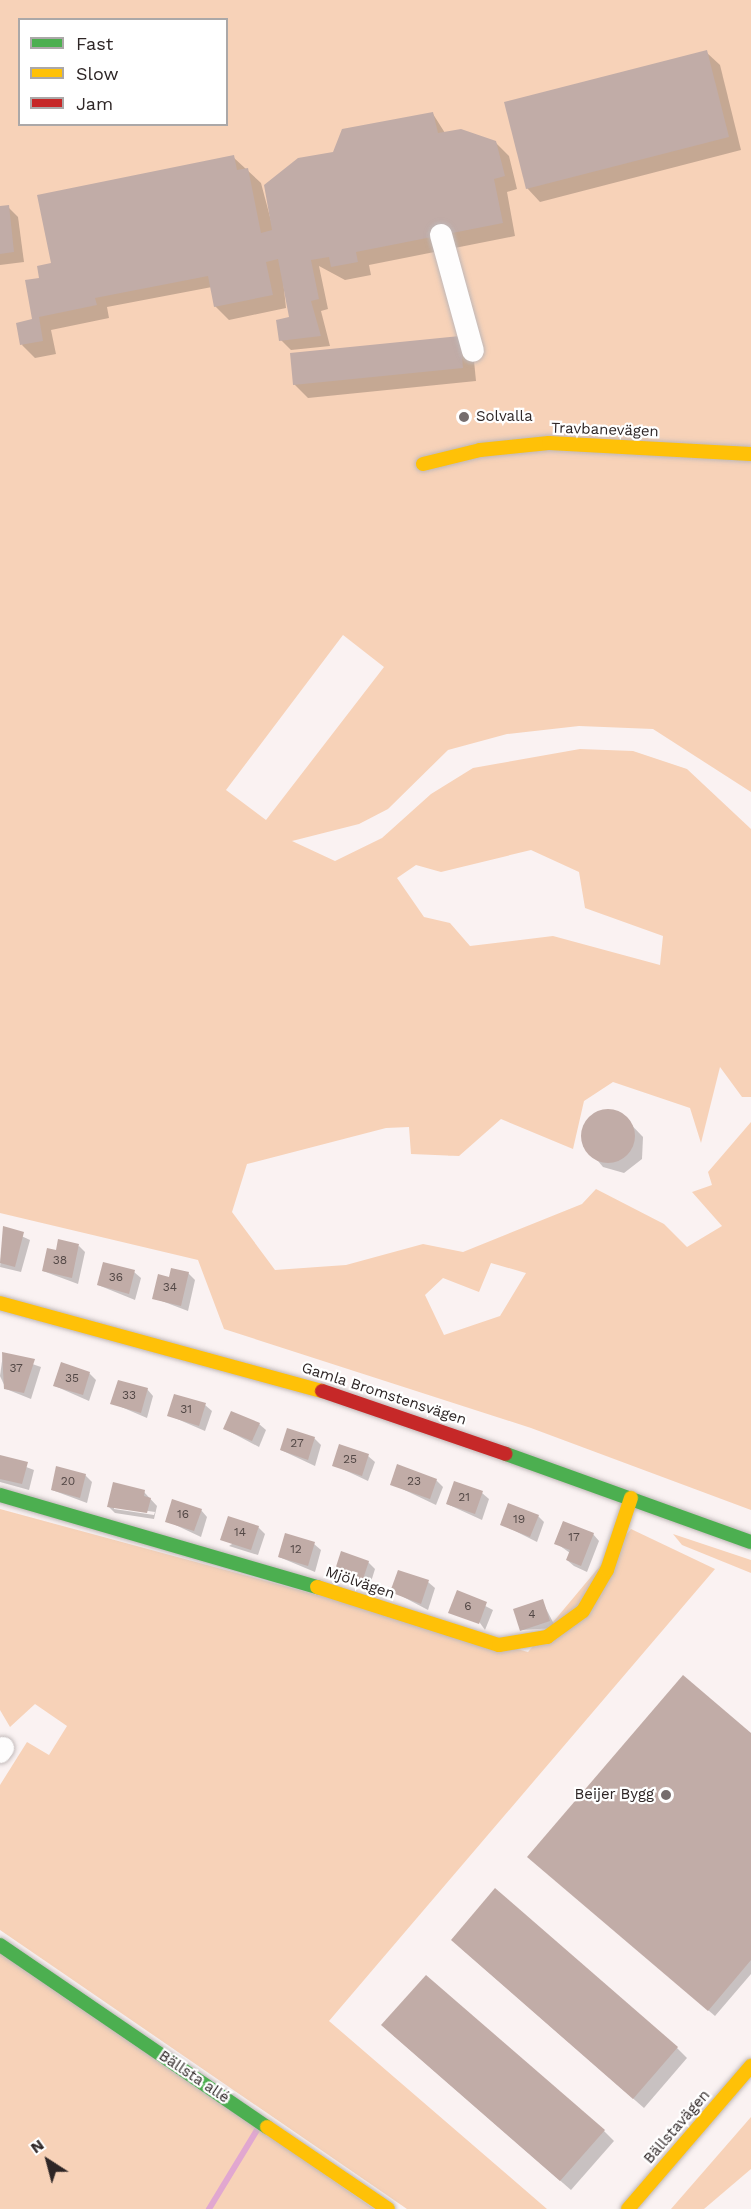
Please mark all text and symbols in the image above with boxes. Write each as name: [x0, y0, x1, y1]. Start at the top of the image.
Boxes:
legend: [18, 18, 228, 126]
text: Fast: [76, 33, 113, 54]
text: Slow: [76, 63, 119, 84]
text: Jam: [76, 93, 113, 114]
place label: Solvalla: [476, 408, 533, 426]
marker: Solvalla: [457, 410, 471, 424]
street label: Travbanevägen: [551, 419, 659, 441]
house number: 38: [53, 1254, 67, 1268]
house number: 36: [109, 1271, 123, 1285]
house number: 34: [163, 1281, 177, 1295]
street label: Gamla Bromstensvägen: [299, 1359, 469, 1429]
house number: 37: [9, 1362, 23, 1376]
house number: 35: [65, 1372, 79, 1386]
house number: 33: [122, 1389, 136, 1403]
house number: 31: [180, 1403, 192, 1417]
house number: 27: [290, 1437, 304, 1451]
house number: 25: [343, 1453, 357, 1467]
house number: 20: [61, 1475, 75, 1489]
house number: 23: [407, 1475, 421, 1489]
house number: 21: [458, 1491, 470, 1505]
house number: 16: [177, 1508, 189, 1522]
house number: 19: [513, 1513, 525, 1527]
house number: 14: [234, 1526, 246, 1540]
house number: 17: [568, 1531, 580, 1545]
house number: 12: [290, 1543, 302, 1557]
street label: Mjölvägen: [323, 1563, 397, 1603]
house number: 6: [464, 1600, 472, 1614]
house number: 4: [528, 1608, 536, 1622]
place label: Beijer Bygg: [574, 1786, 654, 1804]
marker: Beijer Bygg: [659, 1788, 673, 1802]
street label: Bällsta allé: [155, 2047, 233, 2107]
street label: Bällstavägen: [640, 2086, 714, 2168]
north arrow: [18, 2131, 78, 2191]
text: N: [27, 2135, 48, 2157]

